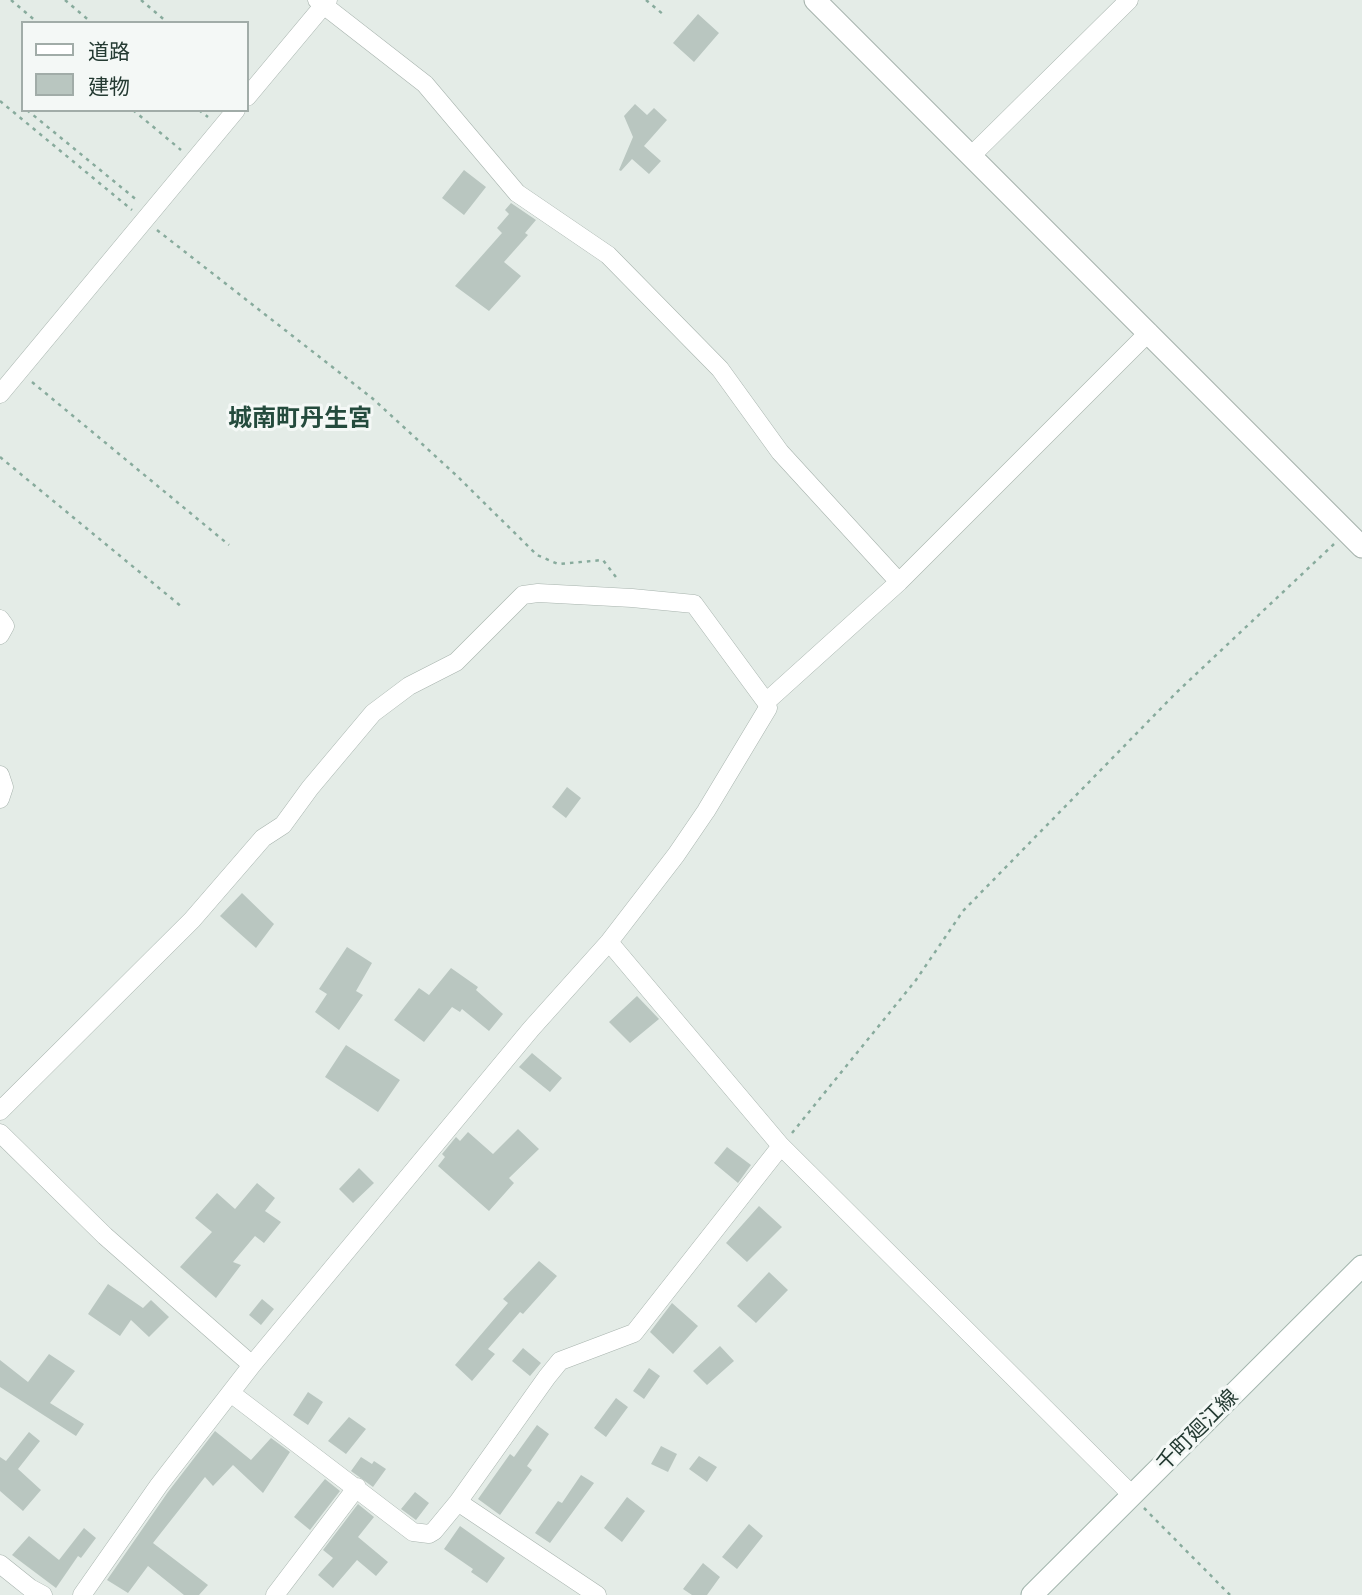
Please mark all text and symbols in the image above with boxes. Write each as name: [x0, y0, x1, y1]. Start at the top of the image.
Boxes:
legend: [21, 21, 248, 112]
text: 道路: [88, 39, 130, 63]
text: 建物: [88, 74, 130, 98]
district label: 城南町丹生宮: [228, 404, 372, 432]
street label: 千町廻江線: [1151, 1384, 1243, 1476]

